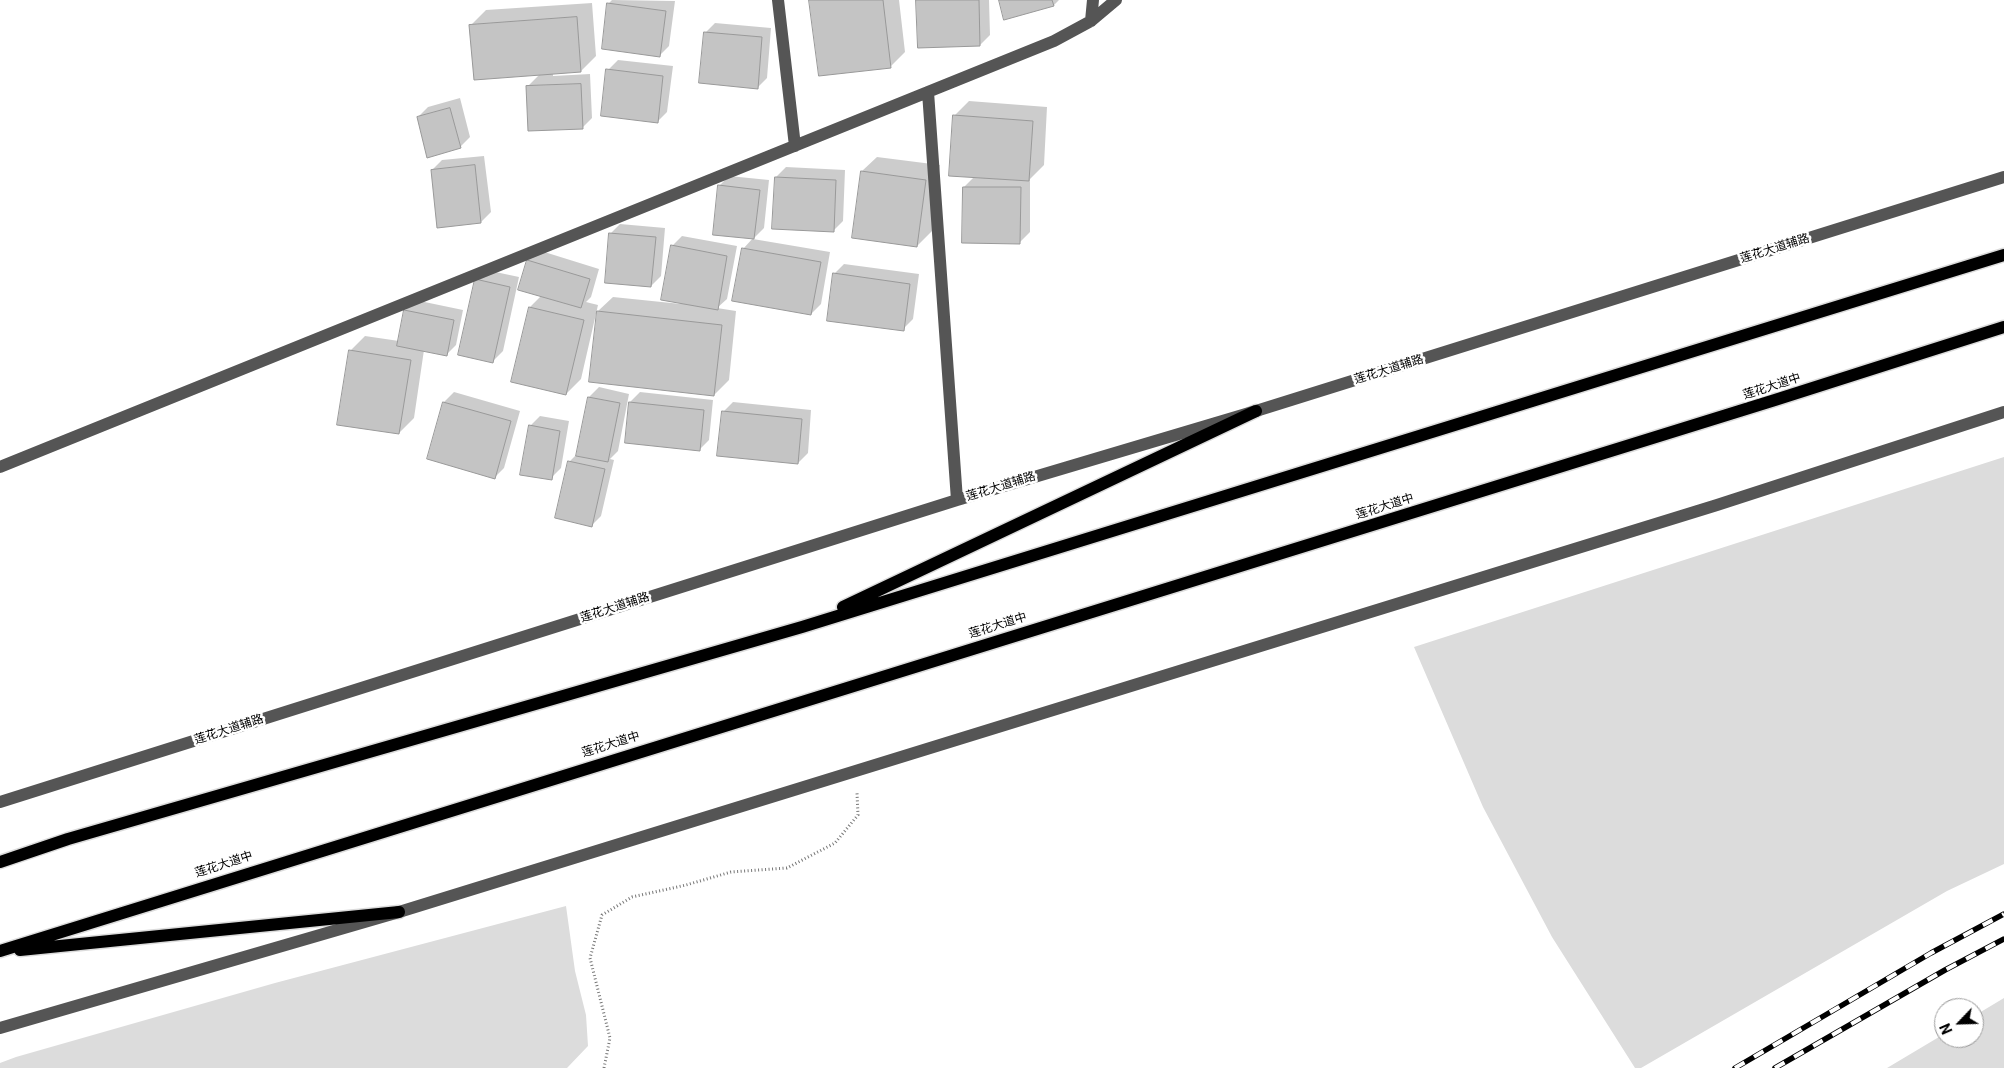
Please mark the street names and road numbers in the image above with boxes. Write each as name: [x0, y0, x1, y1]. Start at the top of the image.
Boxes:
street label: 莲花大道辅路: [1738, 232, 1812, 266]
street label: 莲花大道辅路: [1352, 353, 1426, 387]
street label: 莲花大道中: [1741, 371, 1803, 403]
street label: 莲花大道辅路: [964, 470, 1038, 504]
street label: 莲花大道中: [1354, 491, 1416, 523]
street label: 莲花大道辅路: [579, 590, 651, 626]
street label: 莲花大道中: [967, 610, 1029, 642]
street label: 莲花大道辅路: [193, 712, 265, 748]
street label: 莲花大道中: [580, 729, 642, 761]
street label: 莲花大道中: [193, 849, 255, 881]

